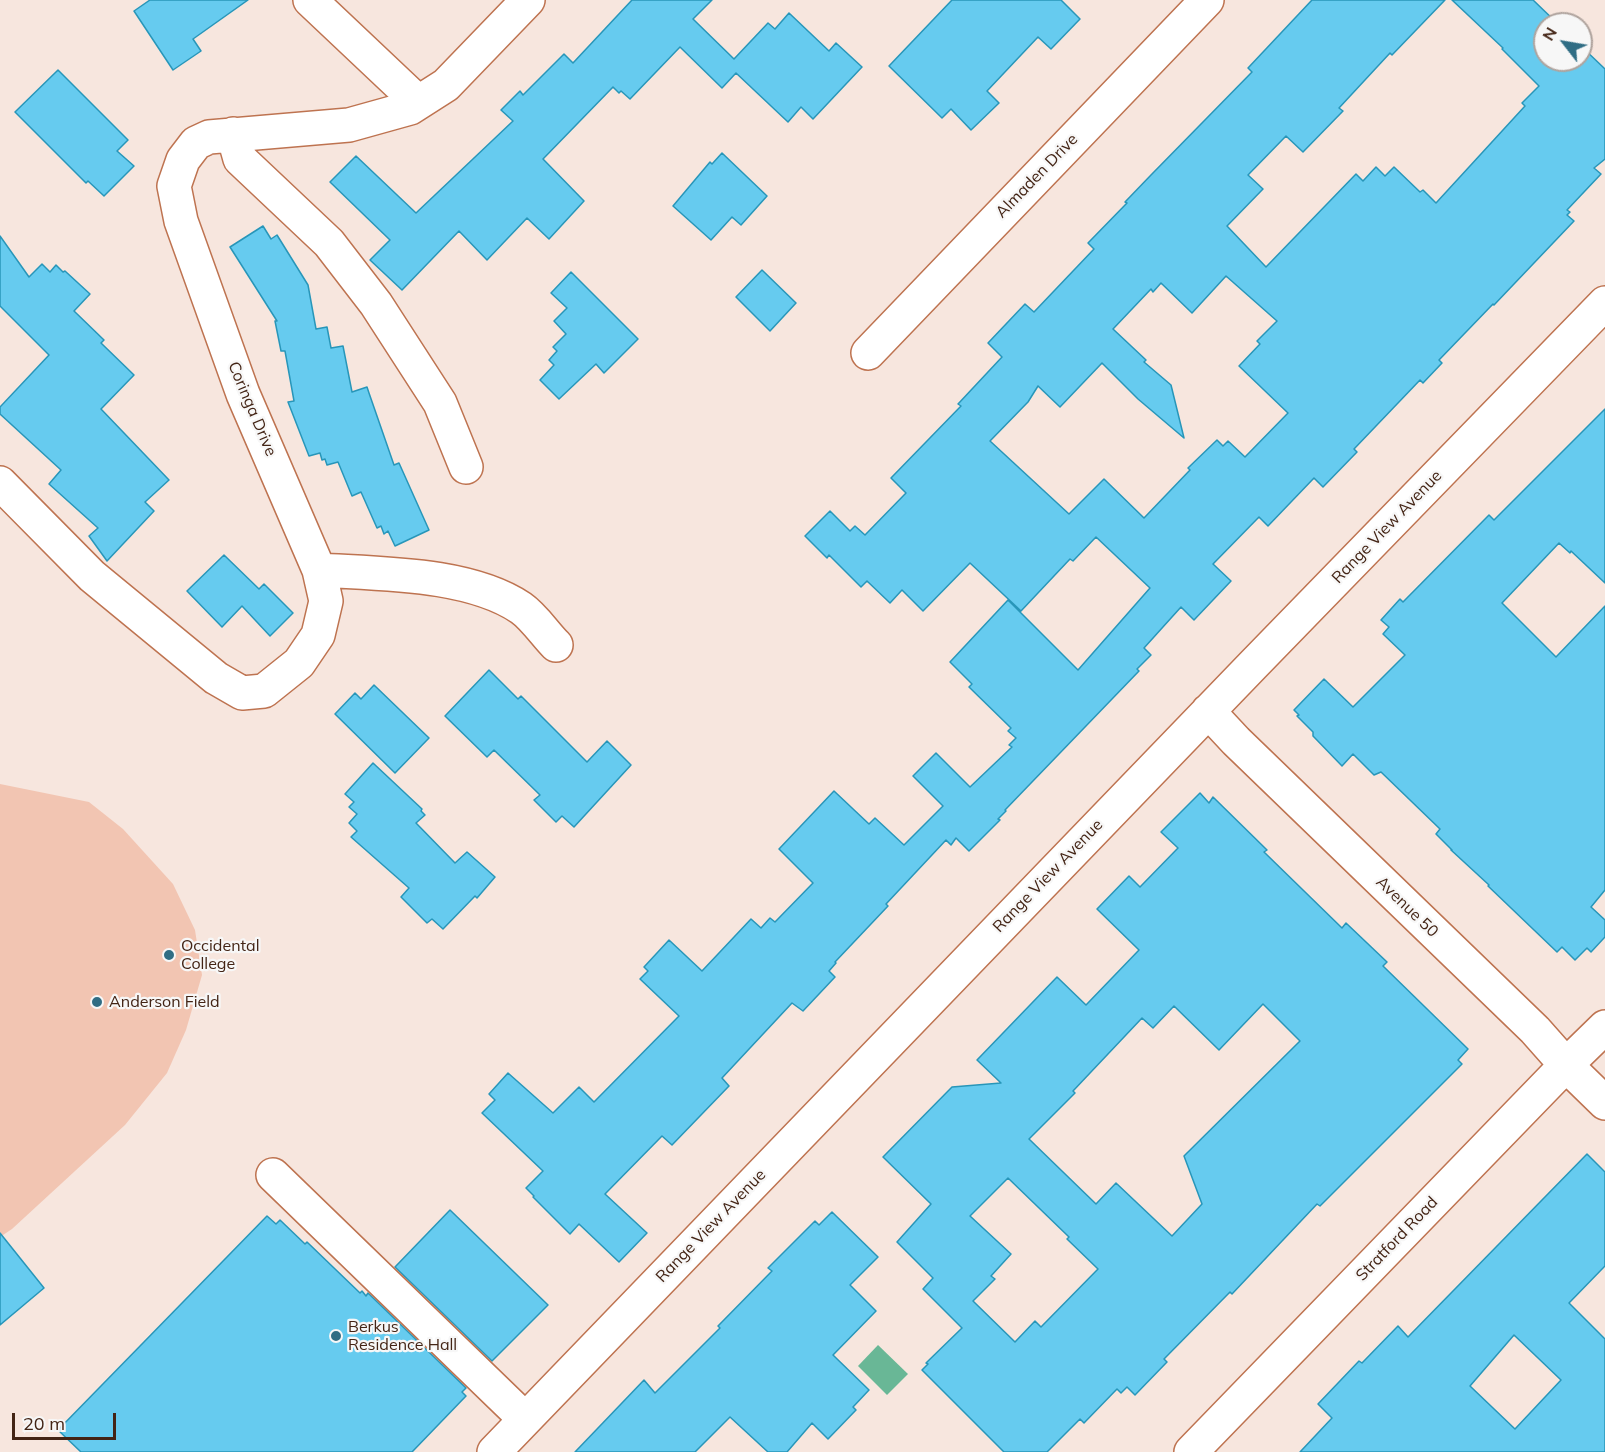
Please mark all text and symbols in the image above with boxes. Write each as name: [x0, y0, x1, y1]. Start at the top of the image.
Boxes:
north arrow: [1533, 12, 1593, 72]
text: N: [1538, 23, 1561, 44]
street label: Almaden Drive: [992, 130, 1082, 222]
street label: Coringa Drive: [224, 359, 280, 459]
street label: Range View Avenue: [1328, 466, 1446, 588]
street label: Range View Avenue: [989, 815, 1107, 937]
street label: Avenue 50: [1372, 873, 1442, 941]
place label: Occidental College: [181, 936, 260, 974]
marker: Occidental College: [162, 948, 176, 962]
place label: Anderson Field: [109, 992, 220, 1012]
marker: Anderson Field: [90, 995, 104, 1009]
street label: Range View Avenue: [652, 1165, 770, 1287]
street label: Stratford Road: [1352, 1193, 1442, 1285]
place label: Berkus Residence Hall: [348, 1317, 457, 1355]
marker: Berkus Residence Hall: [329, 1329, 343, 1343]
scale bar: [15, 1401, 118, 1439]
text: 20 m: [23, 1412, 65, 1435]

